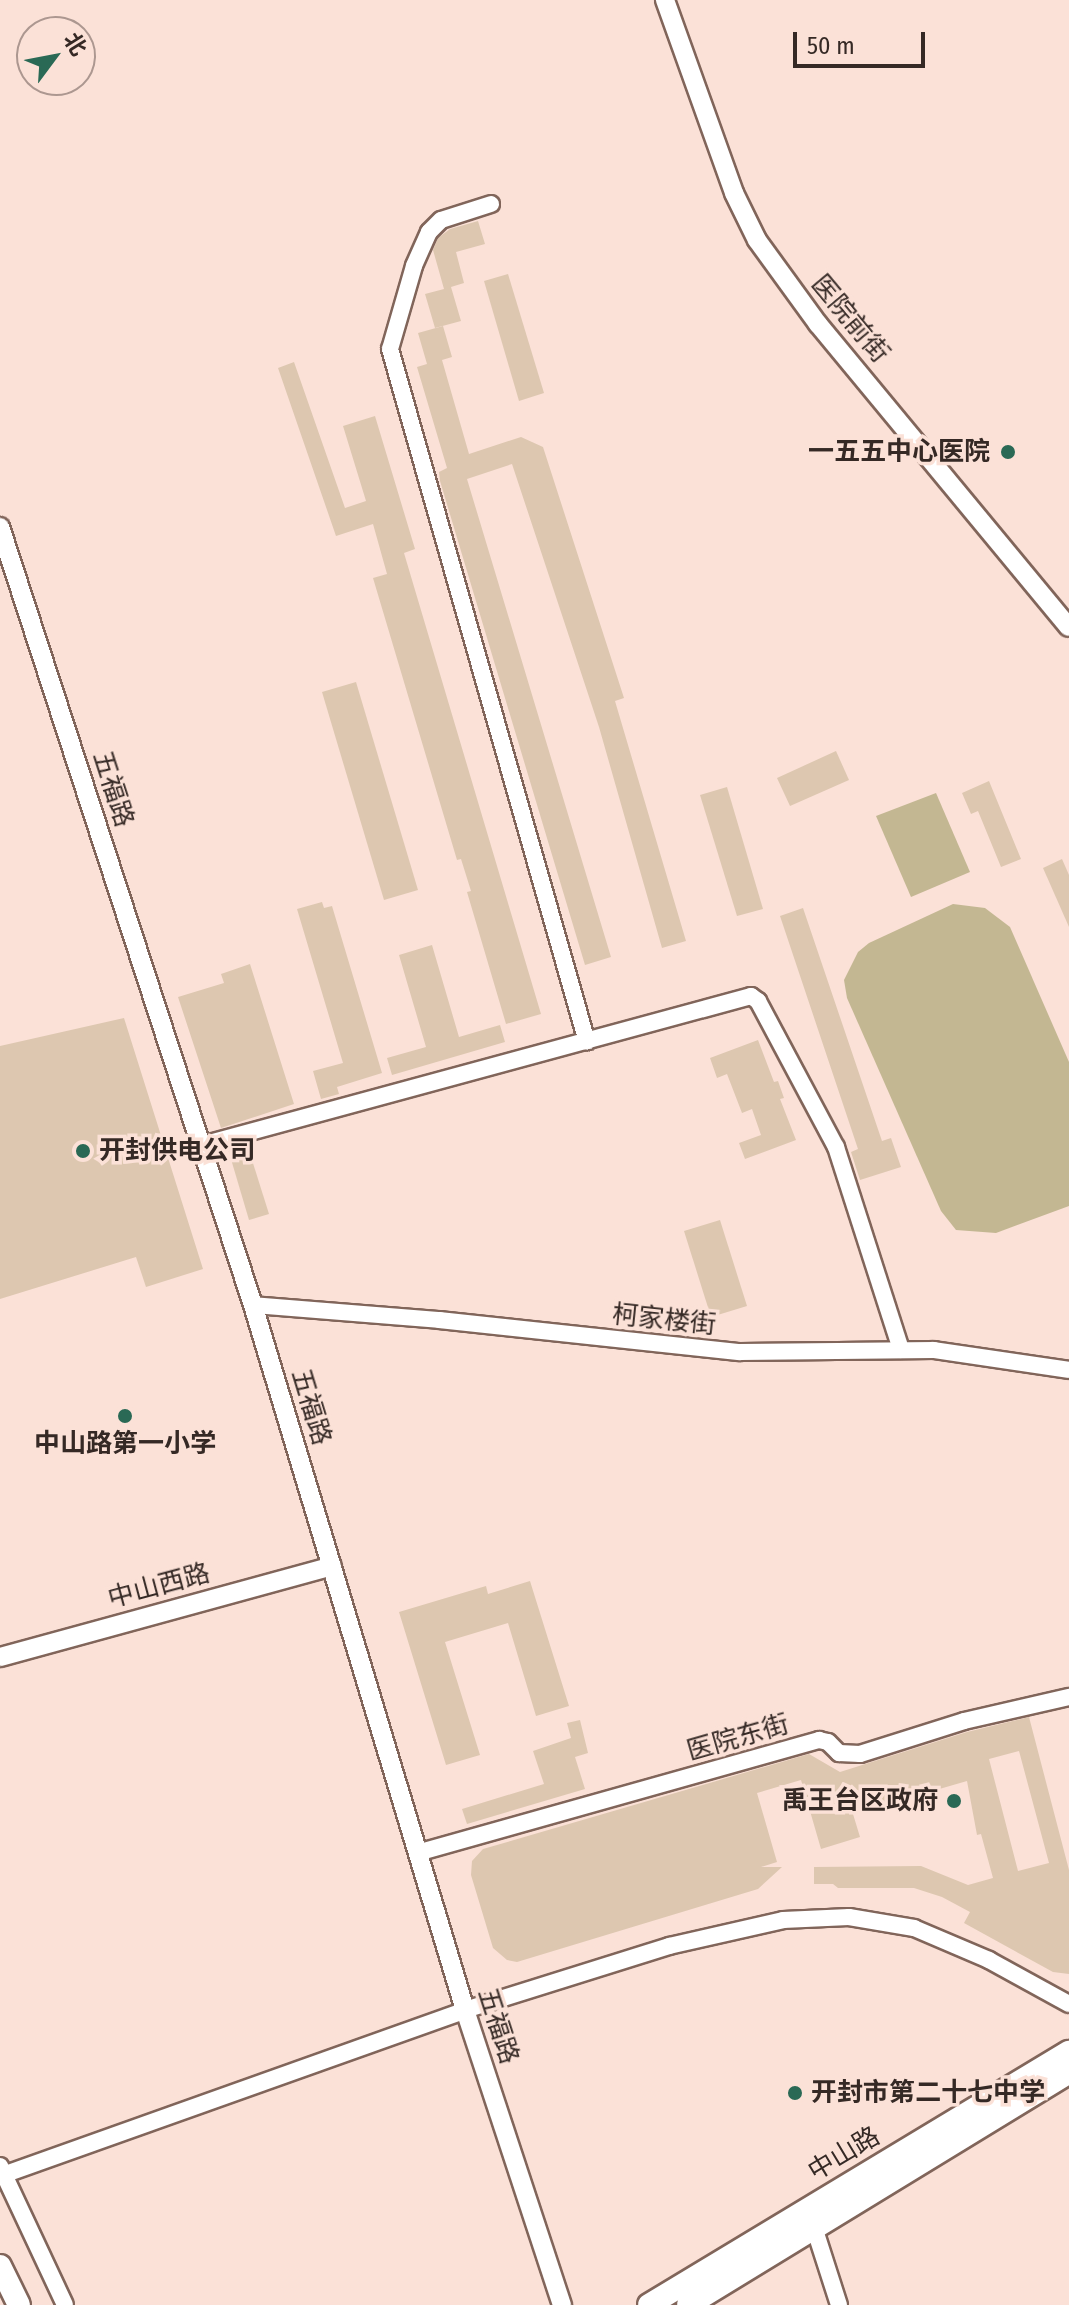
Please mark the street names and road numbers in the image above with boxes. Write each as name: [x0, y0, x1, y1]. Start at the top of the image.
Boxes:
street label: 医院前街: [805, 269, 895, 369]
street label: 五福路: [86, 747, 140, 831]
street label: 柯家楼街: [611, 1299, 717, 1341]
street label: 五福路: [285, 1365, 337, 1449]
street label: 中山西路: [105, 1557, 213, 1615]
street label: 医院东街: [684, 1709, 792, 1767]
street label: 五福路: [471, 1984, 525, 2068]
street label: 中山路: [803, 2121, 885, 2187]

